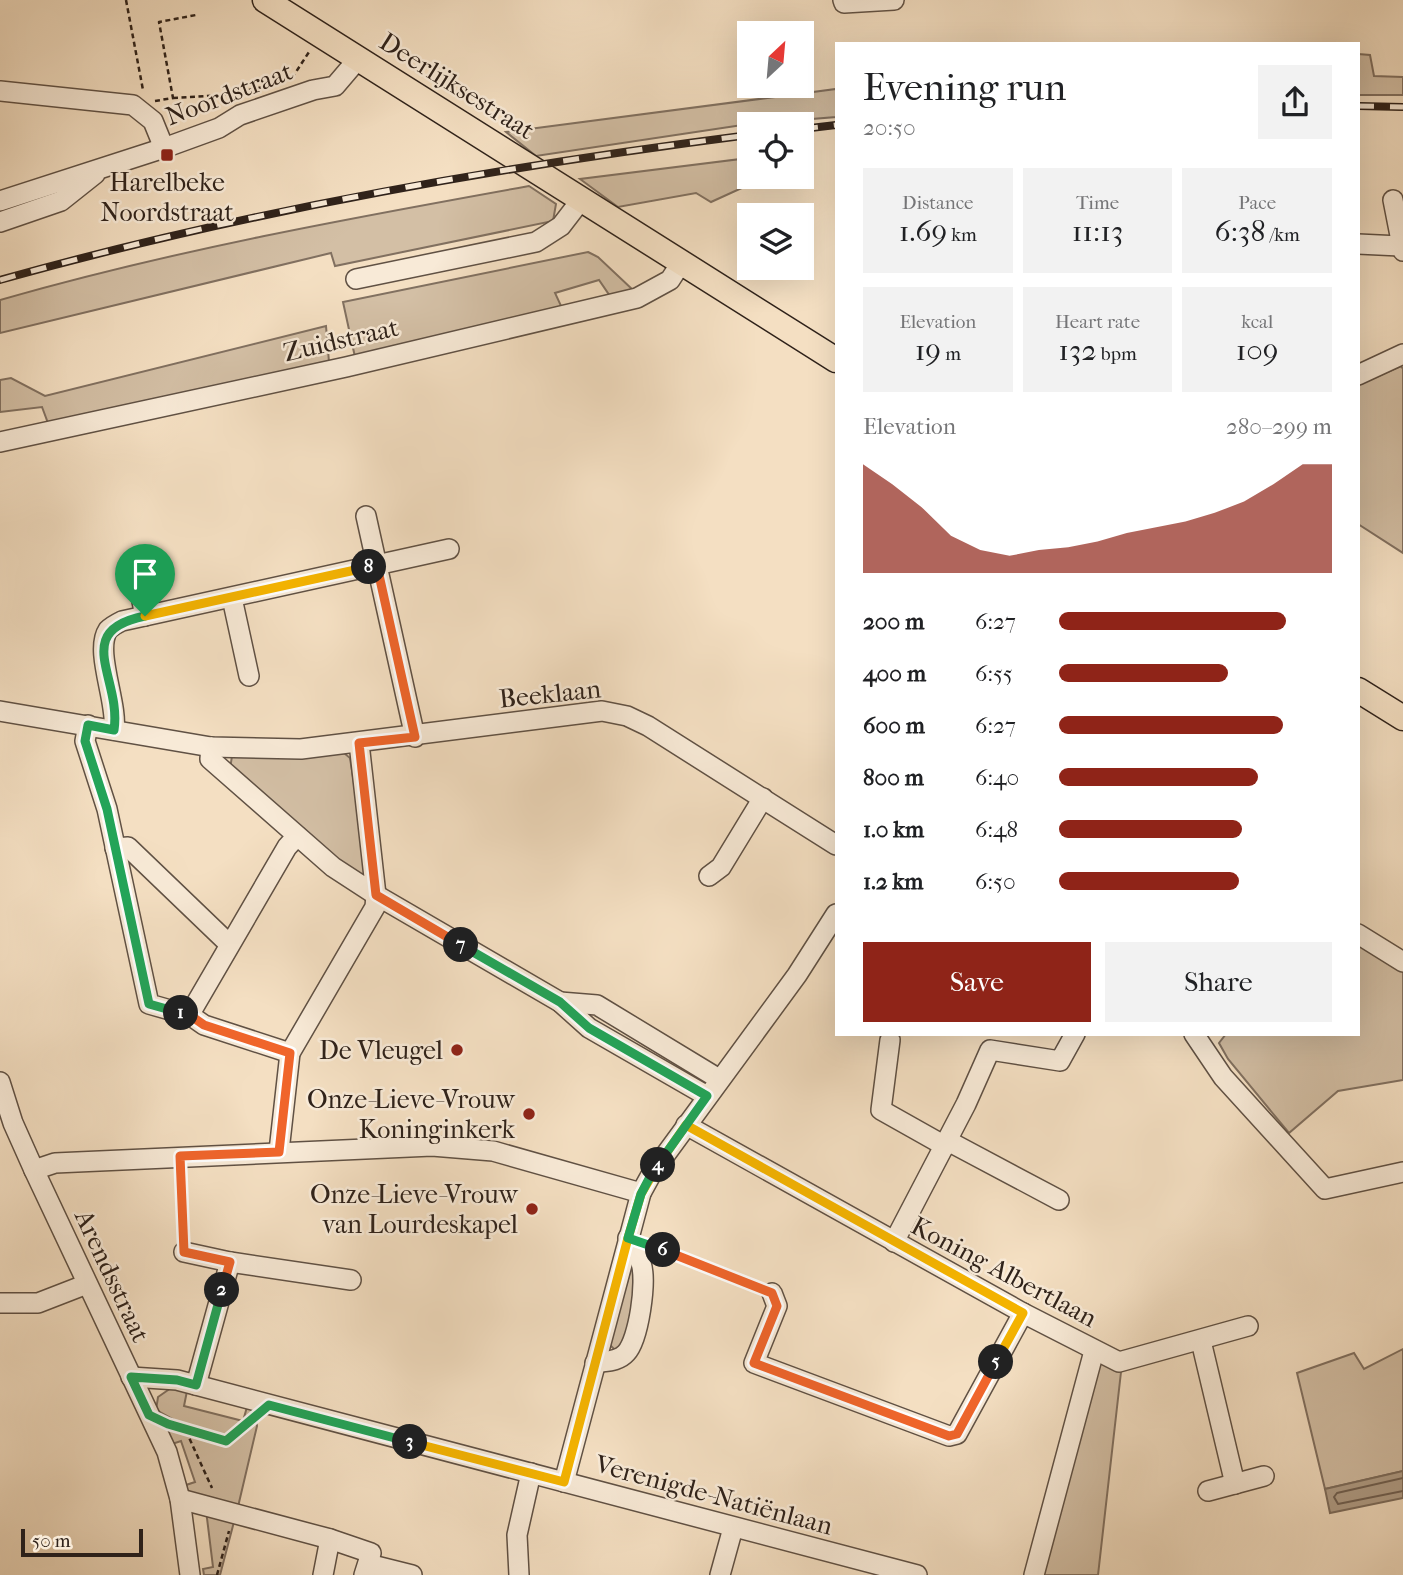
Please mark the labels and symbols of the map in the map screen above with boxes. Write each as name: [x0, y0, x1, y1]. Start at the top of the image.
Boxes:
north arrow: [737, 21, 814, 98]
street label: Deerlijksestraat: [374, 26, 541, 146]
street label: Noordstraat: [161, 55, 298, 132]
marker: Harelbeke Noordstraat: [159, 147, 175, 163]
place label: Harelbeke Noordstraat: [100, 167, 235, 228]
street label: Zuidstraat: [280, 312, 402, 368]
pin: [115, 544, 175, 616]
pin: 8: [352, 550, 386, 584]
street label: Beeklaan: [498, 673, 602, 715]
pin: 7: [444, 928, 478, 962]
pin: 1: [164, 996, 198, 1030]
place label: De Vleugel: [319, 1035, 443, 1066]
marker: De Vleugel: [449, 1042, 465, 1058]
place label: Onze-Lieve-Vrouw Koninginkerk: [307, 1084, 516, 1145]
marker: Onze-Lieve-Vrouw Koninginkerk: [521, 1106, 537, 1122]
pin: 4: [640, 1148, 676, 1182]
place label: Onze-Lieve-Vrouw van Lourdeskapel: [310, 1179, 519, 1240]
marker: Onze-Lieve-Vrouw van Lourdeskapel: [524, 1201, 540, 1217]
street label: Arendsstraat: [67, 1204, 156, 1348]
street label: Koning Albertlaan: [906, 1210, 1102, 1334]
pin: 6: [646, 1232, 680, 1268]
pin: 2: [204, 1272, 240, 1308]
pin: 5: [978, 1344, 1014, 1380]
pin: 3: [392, 1424, 428, 1460]
street label: Verenigde-Natiënlaan: [591, 1448, 836, 1542]
scale bar: [21, 1526, 144, 1558]

